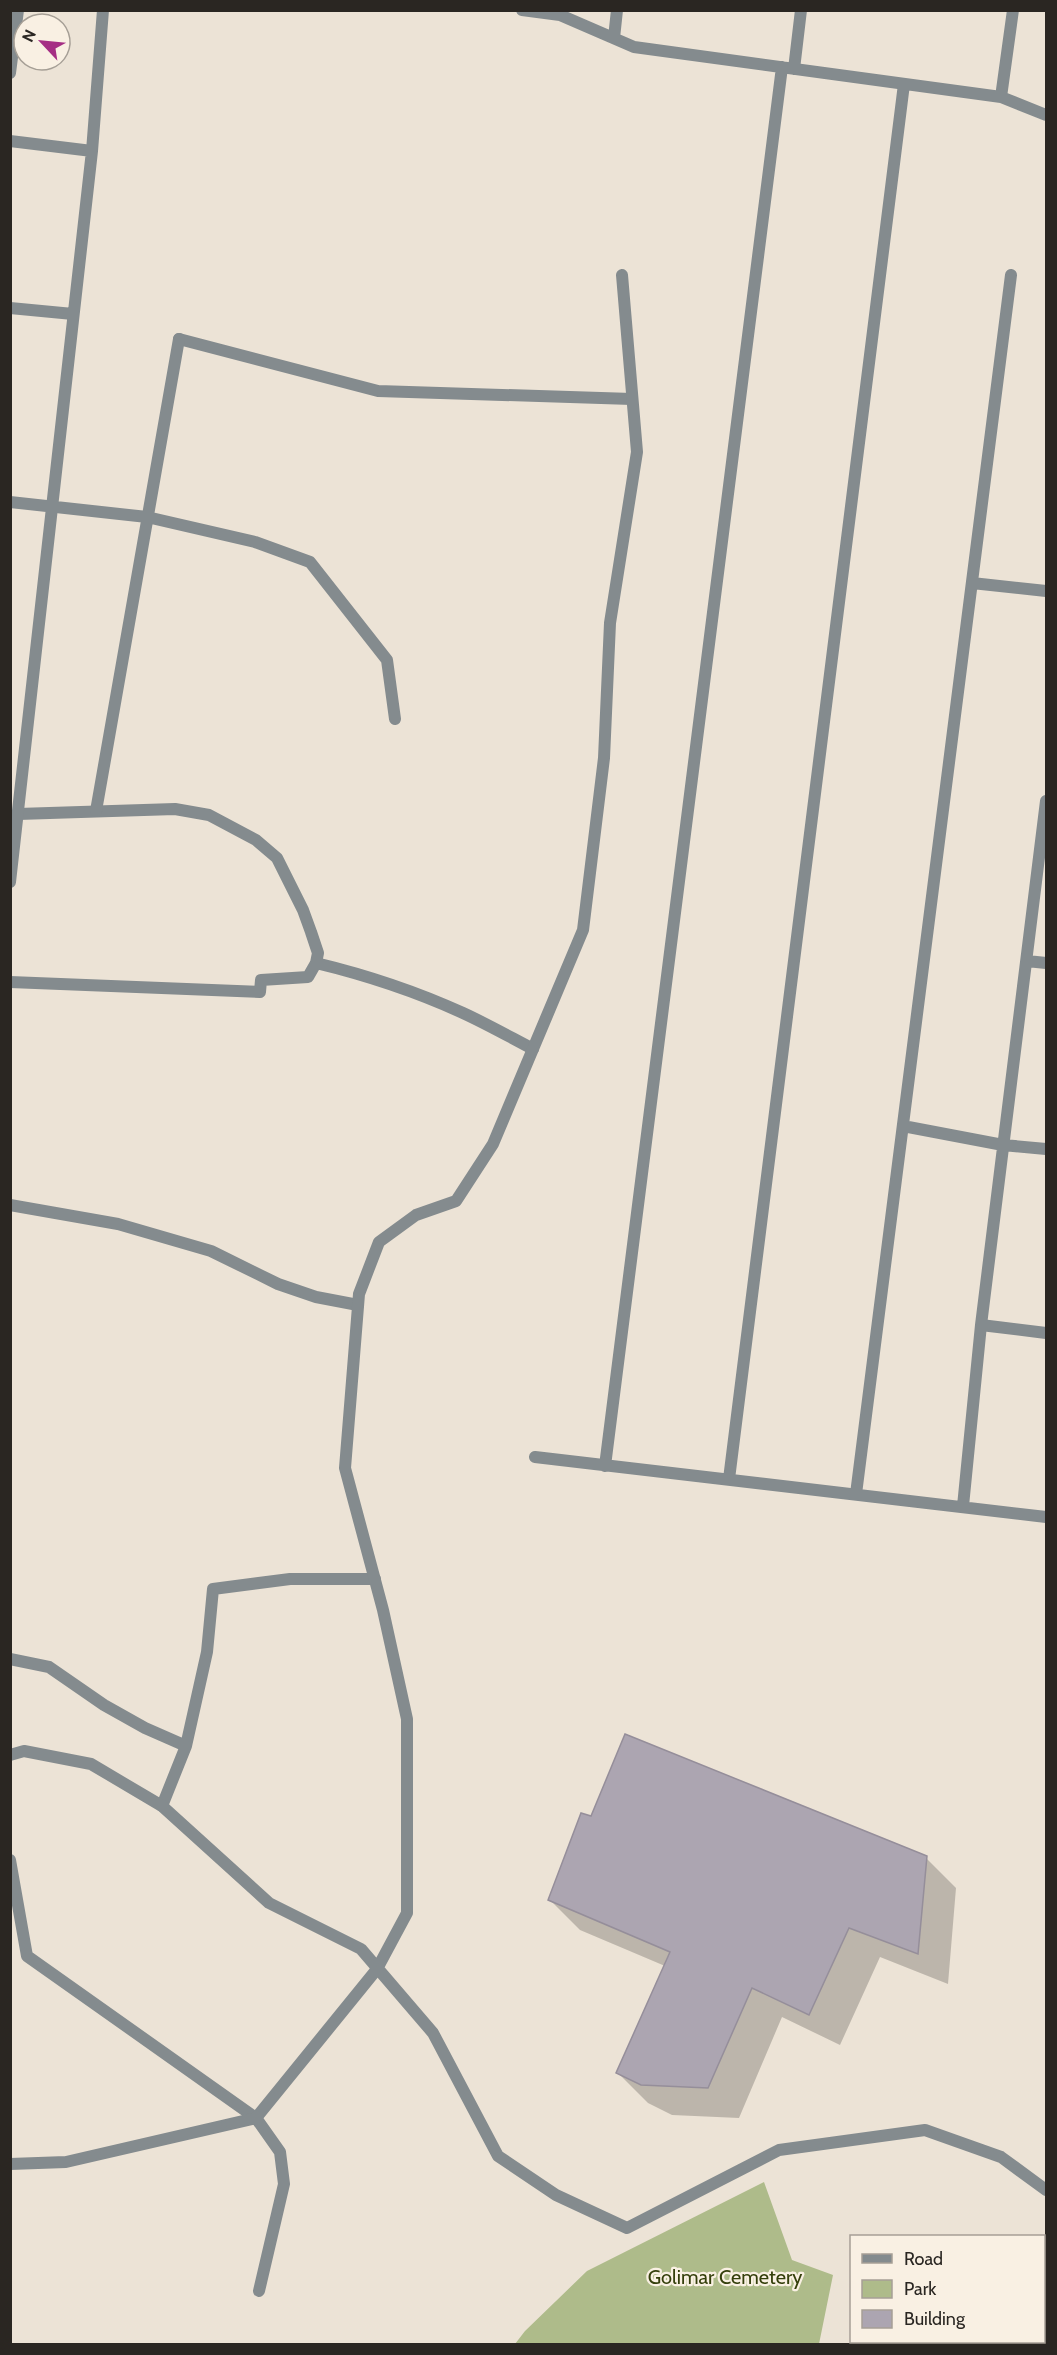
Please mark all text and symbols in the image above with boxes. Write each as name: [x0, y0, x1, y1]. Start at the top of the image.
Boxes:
north arrow: [12, 12, 72, 72]
text: N: [18, 26, 40, 45]
legend: [850, 2235, 1045, 2343]
text: Road: [904, 2248, 943, 2270]
park label: Golimar Cemetery: [648, 2265, 802, 2289]
text: Park: [904, 2278, 937, 2300]
text: Building: [904, 2308, 966, 2330]

